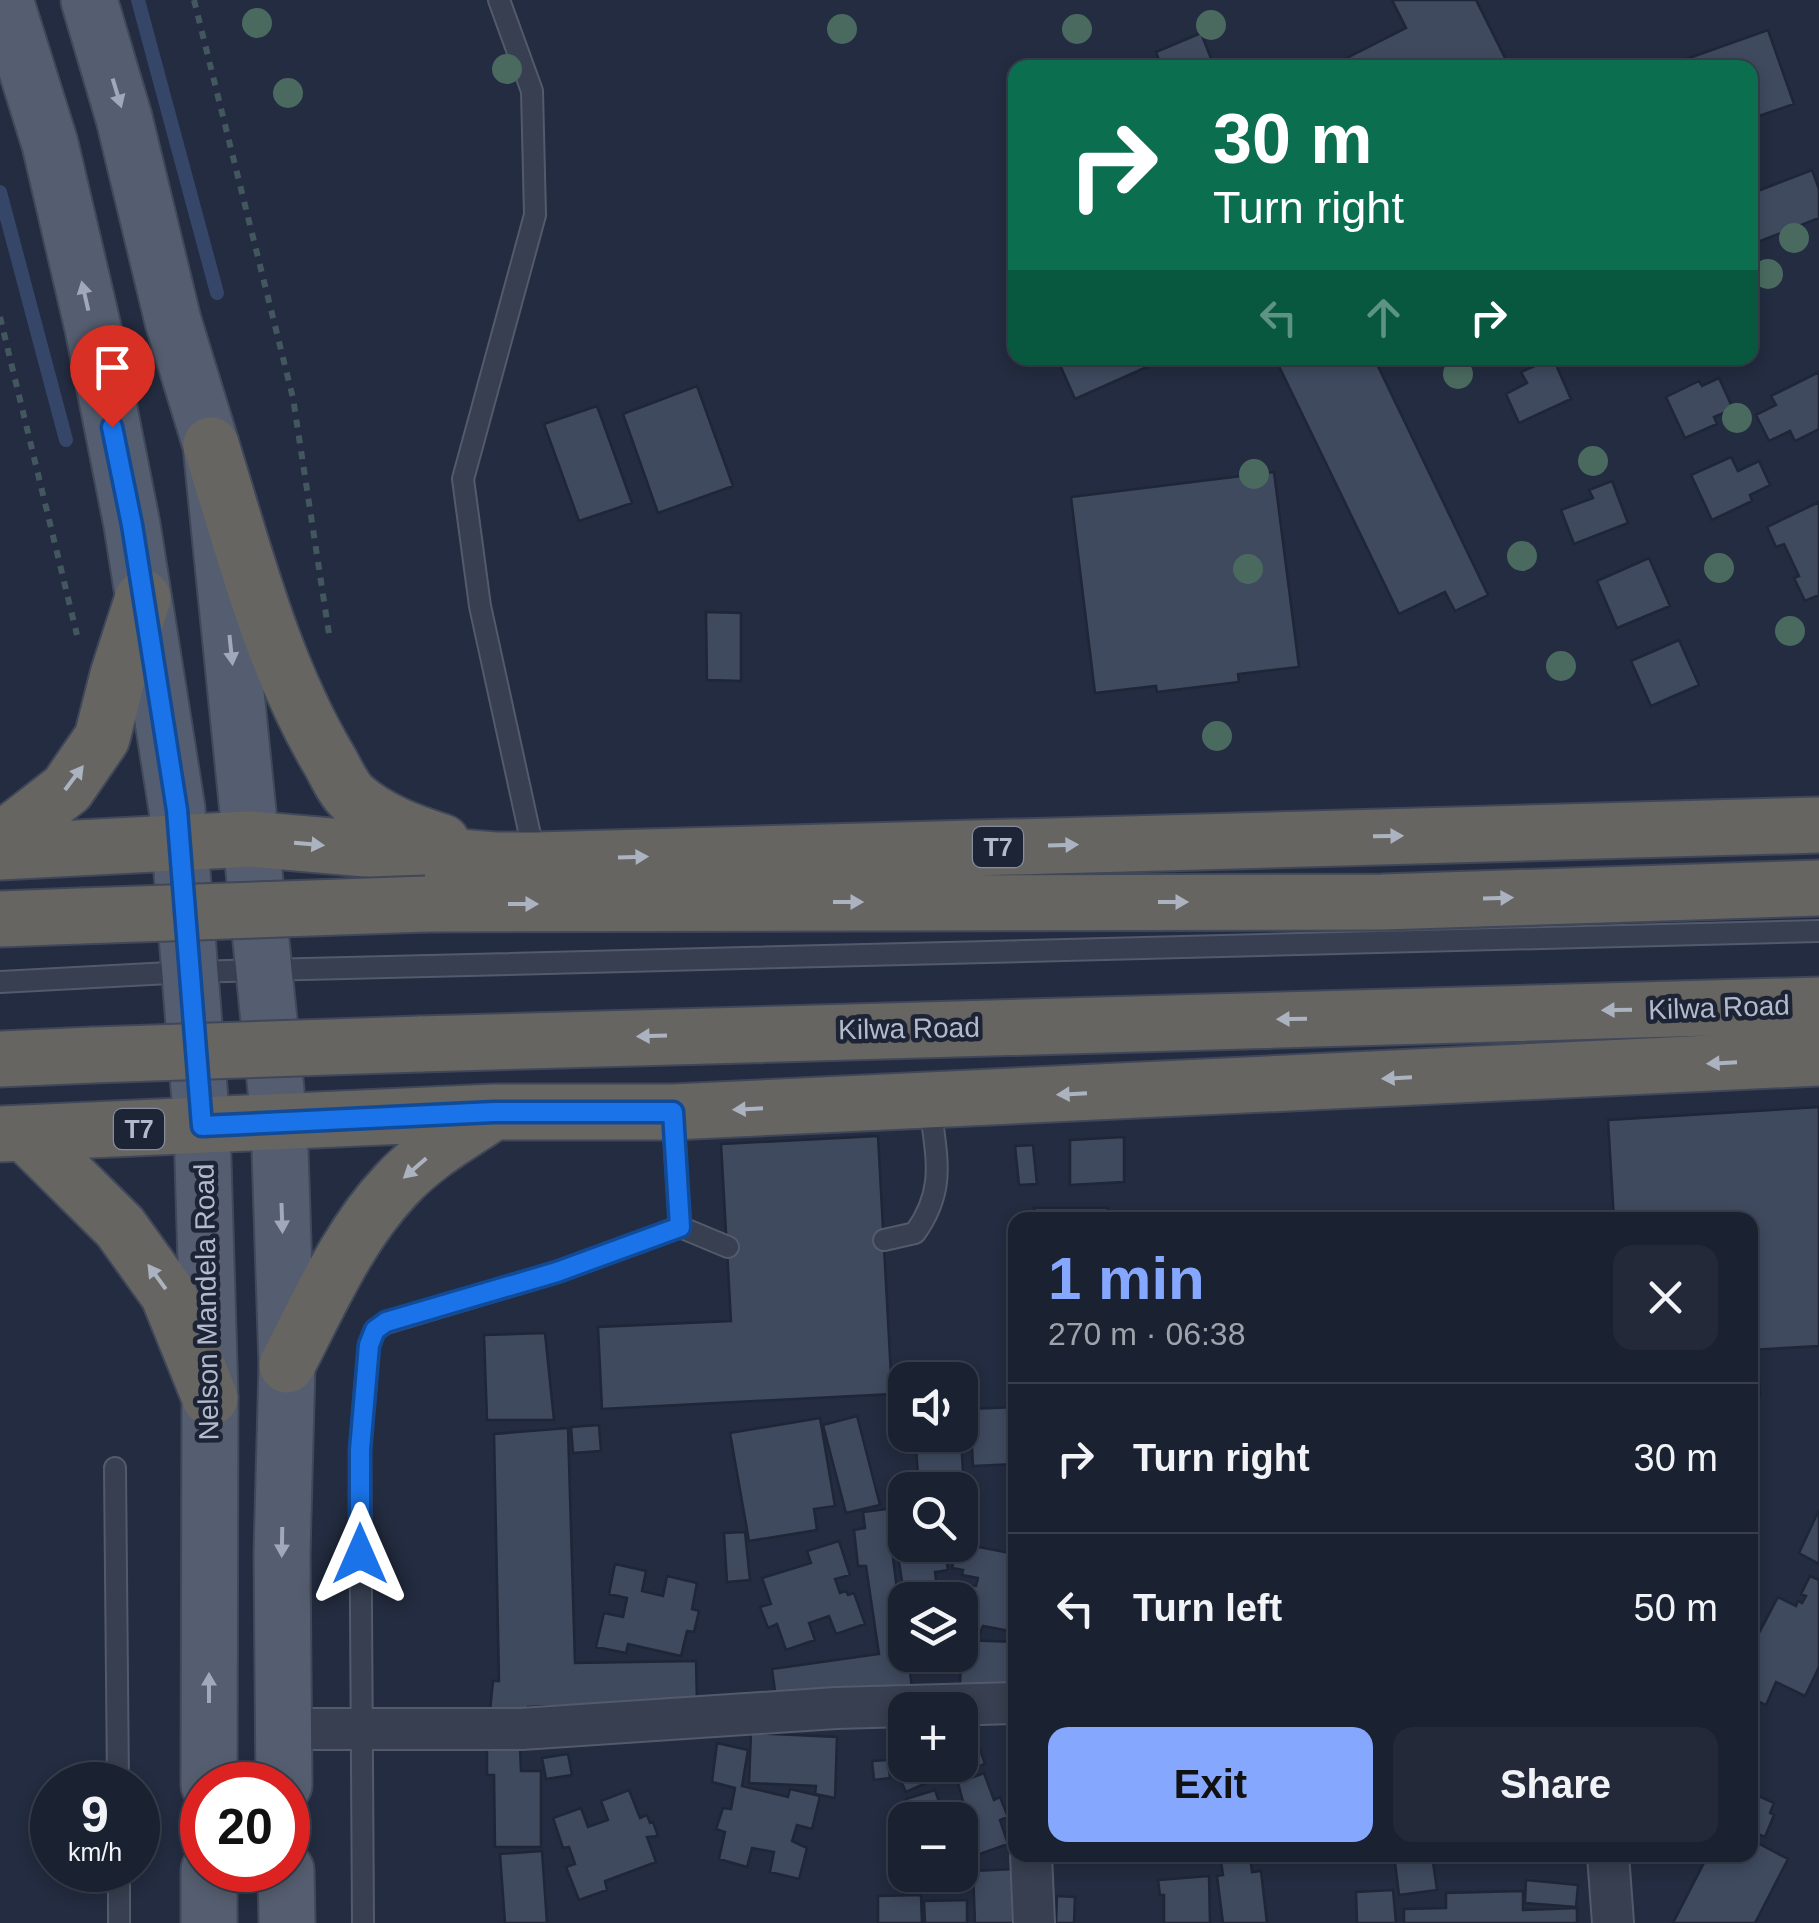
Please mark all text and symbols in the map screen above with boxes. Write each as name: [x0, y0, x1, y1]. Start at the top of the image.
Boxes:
one-way arrow: [110, 79, 125, 109]
icon: right: [1048, 100, 1178, 230]
text: 30 m: [1213, 100, 1373, 178]
text: Turn right: [1213, 182, 1404, 233]
one-way arrow: [77, 280, 92, 311]
icon: left: [1251, 290, 1306, 345]
icon: ahead: [1356, 290, 1411, 345]
icon: right: [1461, 290, 1516, 345]
pin: [70, 325, 155, 428]
icon: arrive: [85, 340, 140, 395]
one-way arrow: [224, 635, 240, 666]
one-way arrow: [63, 765, 83, 791]
road number: T7: [973, 827, 1023, 867]
one-way arrow: [1373, 828, 1405, 844]
one-way arrow: [294, 836, 326, 852]
one-way arrow: [1048, 836, 1080, 852]
one-way arrow: [618, 848, 650, 864]
one-way arrow: [1483, 890, 1515, 906]
one-way arrow: [833, 894, 865, 910]
one-way arrow: [1158, 894, 1190, 910]
one-way arrow: [508, 896, 540, 912]
street label: Kilwa Road: [1648, 990, 1790, 1025]
one-way arrow: [1600, 1003, 1632, 1019]
one-way arrow: [1275, 1011, 1307, 1027]
street label: Kilwa Road: [838, 1012, 980, 1045]
one-way arrow: [635, 1028, 667, 1044]
one-way arrow: [1705, 1055, 1737, 1071]
one-way arrow: [1381, 1070, 1412, 1086]
one-way arrow: [1056, 1086, 1088, 1102]
one-way arrow: [731, 1101, 763, 1117]
road number: T7: [114, 1109, 164, 1149]
one-way arrow: [403, 1157, 428, 1179]
street label: Nelson Mandela Road: [189, 1163, 224, 1441]
one-way arrow: [274, 1202, 290, 1234]
text: 1 min: [1048, 1245, 1205, 1312]
button: close: [1613, 1245, 1718, 1350]
one-way arrow: [147, 1264, 167, 1291]
text: 270 m · 06:38: [1048, 1316, 1245, 1352]
map controls: [888, 1362, 978, 1892]
button: sound: [888, 1362, 978, 1452]
icon: right: [1048, 1431, 1103, 1486]
text: Turn right: [1133, 1437, 1310, 1479]
text: 30 m: [1634, 1437, 1718, 1479]
button: search: [888, 1472, 978, 1562]
position arrow: [308, 1502, 412, 1606]
one-way arrow: [274, 1527, 290, 1559]
icon: left: [1048, 1581, 1103, 1636]
button: layers: [888, 1582, 978, 1672]
text: Turn left: [1133, 1587, 1282, 1629]
text: 50 m: [1634, 1587, 1718, 1629]
one-way arrow: [202, 1671, 218, 1703]
button: +: [888, 1692, 978, 1782]
button: Exit: [1048, 1727, 1373, 1842]
button: Share: [1393, 1727, 1718, 1842]
speed limit sign: 20: [180, 1762, 310, 1892]
text: 9: [81, 1787, 109, 1843]
button: −: [888, 1802, 978, 1892]
text: km/h: [68, 1838, 122, 1866]

